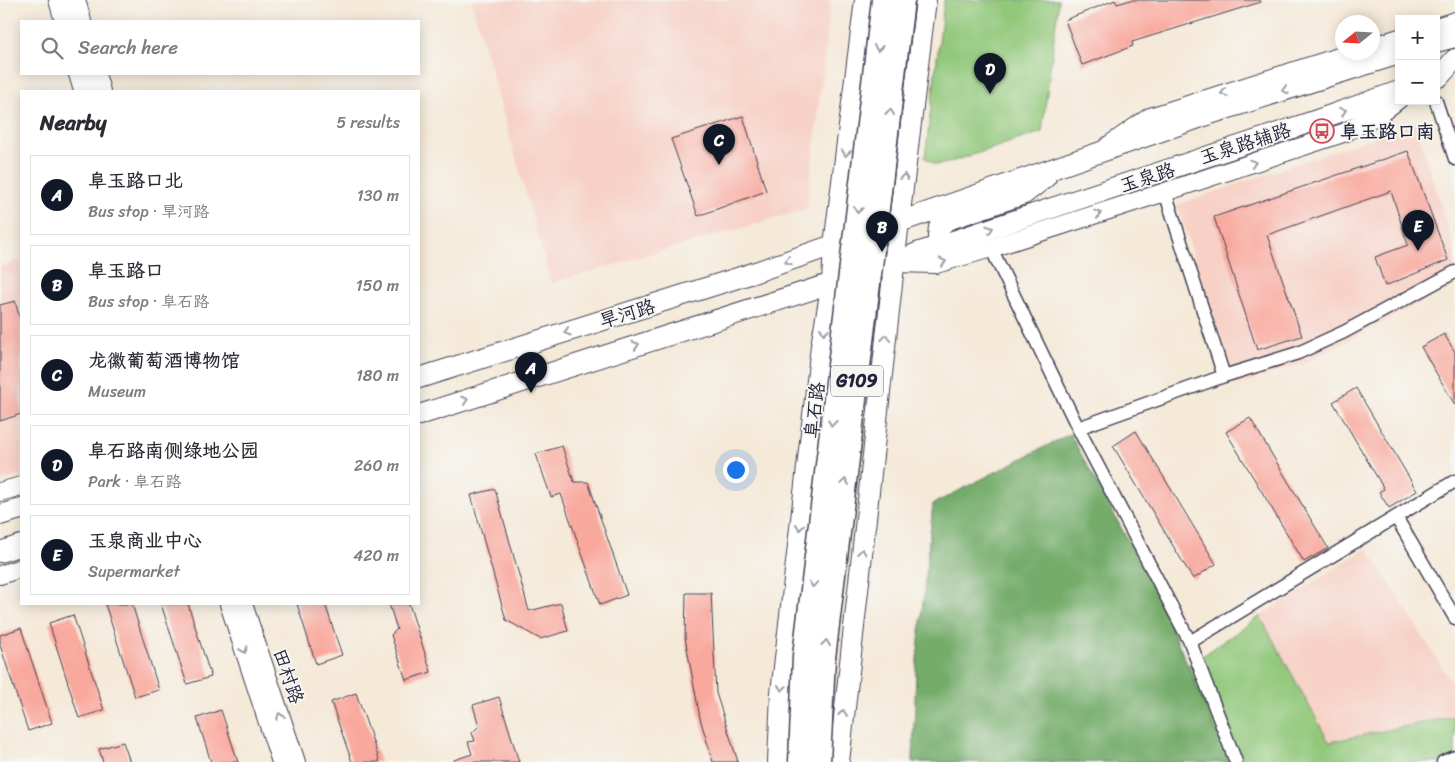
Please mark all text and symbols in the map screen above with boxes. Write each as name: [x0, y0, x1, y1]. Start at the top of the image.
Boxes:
north arrow: [1335, 15, 1380, 60]
map controls: [1395, 15, 1440, 105]
button: +: [1395, 15, 1440, 60]
search box: [20, 20, 420, 75]
text: Search here: [78, 31, 178, 64]
icon: search: [38, 34, 66, 62]
one-way arrow: [873, 44, 883, 53]
pin: D: [974, 53, 1006, 94]
button: −: [1395, 60, 1440, 105]
one-way arrow: [1282, 84, 1290, 94]
one-way arrow: [1220, 88, 1229, 98]
text: Nearby: [40, 104, 106, 142]
one-way arrow: [1338, 107, 1347, 117]
text: 5 results: [336, 108, 400, 137]
one-way arrow: [884, 108, 895, 116]
street label: 玉泉路辅路: [1195, 113, 1295, 174]
place label: 阜玉路口南: [1340, 115, 1435, 148]
bus stop icon: 阜玉路口南: [1309, 118, 1335, 144]
pin: C: [703, 124, 735, 165]
one-way arrow: [841, 149, 852, 157]
street label: 玉泉路: [1115, 153, 1179, 202]
one-way arrow: [1248, 159, 1256, 169]
text: 阜玉路口北: [88, 164, 183, 197]
one-way arrow: [898, 173, 909, 181]
text: A: [52, 181, 62, 210]
text: 130 m: [357, 181, 399, 210]
text: Bus stop · 旱河路: [88, 197, 209, 226]
one-way arrow: [853, 206, 864, 214]
one-way arrow: [1093, 209, 1102, 219]
pin: E: [1402, 210, 1434, 251]
pin: B: [866, 211, 898, 252]
one-way arrow: [985, 224, 993, 234]
text: 阜玉路口: [88, 254, 164, 287]
one-way arrow: [784, 255, 793, 265]
one-way arrow: [939, 257, 947, 268]
text: B: [52, 271, 62, 300]
text: 150 m: [356, 271, 399, 300]
text: Bus stop · 阜石路: [88, 287, 209, 316]
street label: 旱河路: [595, 289, 659, 338]
one-way arrow: [563, 326, 571, 336]
one-way arrow: [819, 326, 829, 335]
one-way arrow: [880, 334, 891, 342]
one-way arrow: [631, 341, 639, 351]
text: 龙徽葡萄酒博物馆: [88, 344, 240, 377]
pin: A: [515, 352, 547, 393]
text: C: [52, 361, 62, 390]
text: 180 m: [356, 361, 399, 390]
road number: G109: [831, 366, 883, 396]
text: Museum: [88, 377, 146, 406]
street label: 阜石路: [795, 380, 834, 440]
one-way arrow: [460, 396, 469, 406]
one-way arrow: [827, 419, 838, 427]
text: 阜石路南侧绿地公园: [88, 434, 259, 467]
text: D: [52, 451, 62, 480]
text: 260 m: [354, 451, 399, 480]
your location: [723, 457, 749, 483]
text: Park · 阜石路: [88, 467, 181, 496]
one-way arrow: [839, 478, 850, 486]
one-way arrow: [795, 523, 806, 531]
text: 玉泉商业中心: [88, 524, 202, 557]
text: E: [53, 541, 61, 570]
text: 420 m: [353, 541, 399, 570]
one-way arrow: [856, 548, 867, 556]
text: Supermarket: [88, 557, 180, 586]
one-way arrow: [808, 580, 818, 589]
one-way arrow: [820, 639, 831, 647]
street label: 田村路: [264, 644, 313, 708]
one-way arrow: [239, 645, 249, 654]
one-way arrow: [777, 684, 788, 692]
one-way arrow: [837, 709, 848, 717]
one-way arrow: [276, 712, 286, 721]

